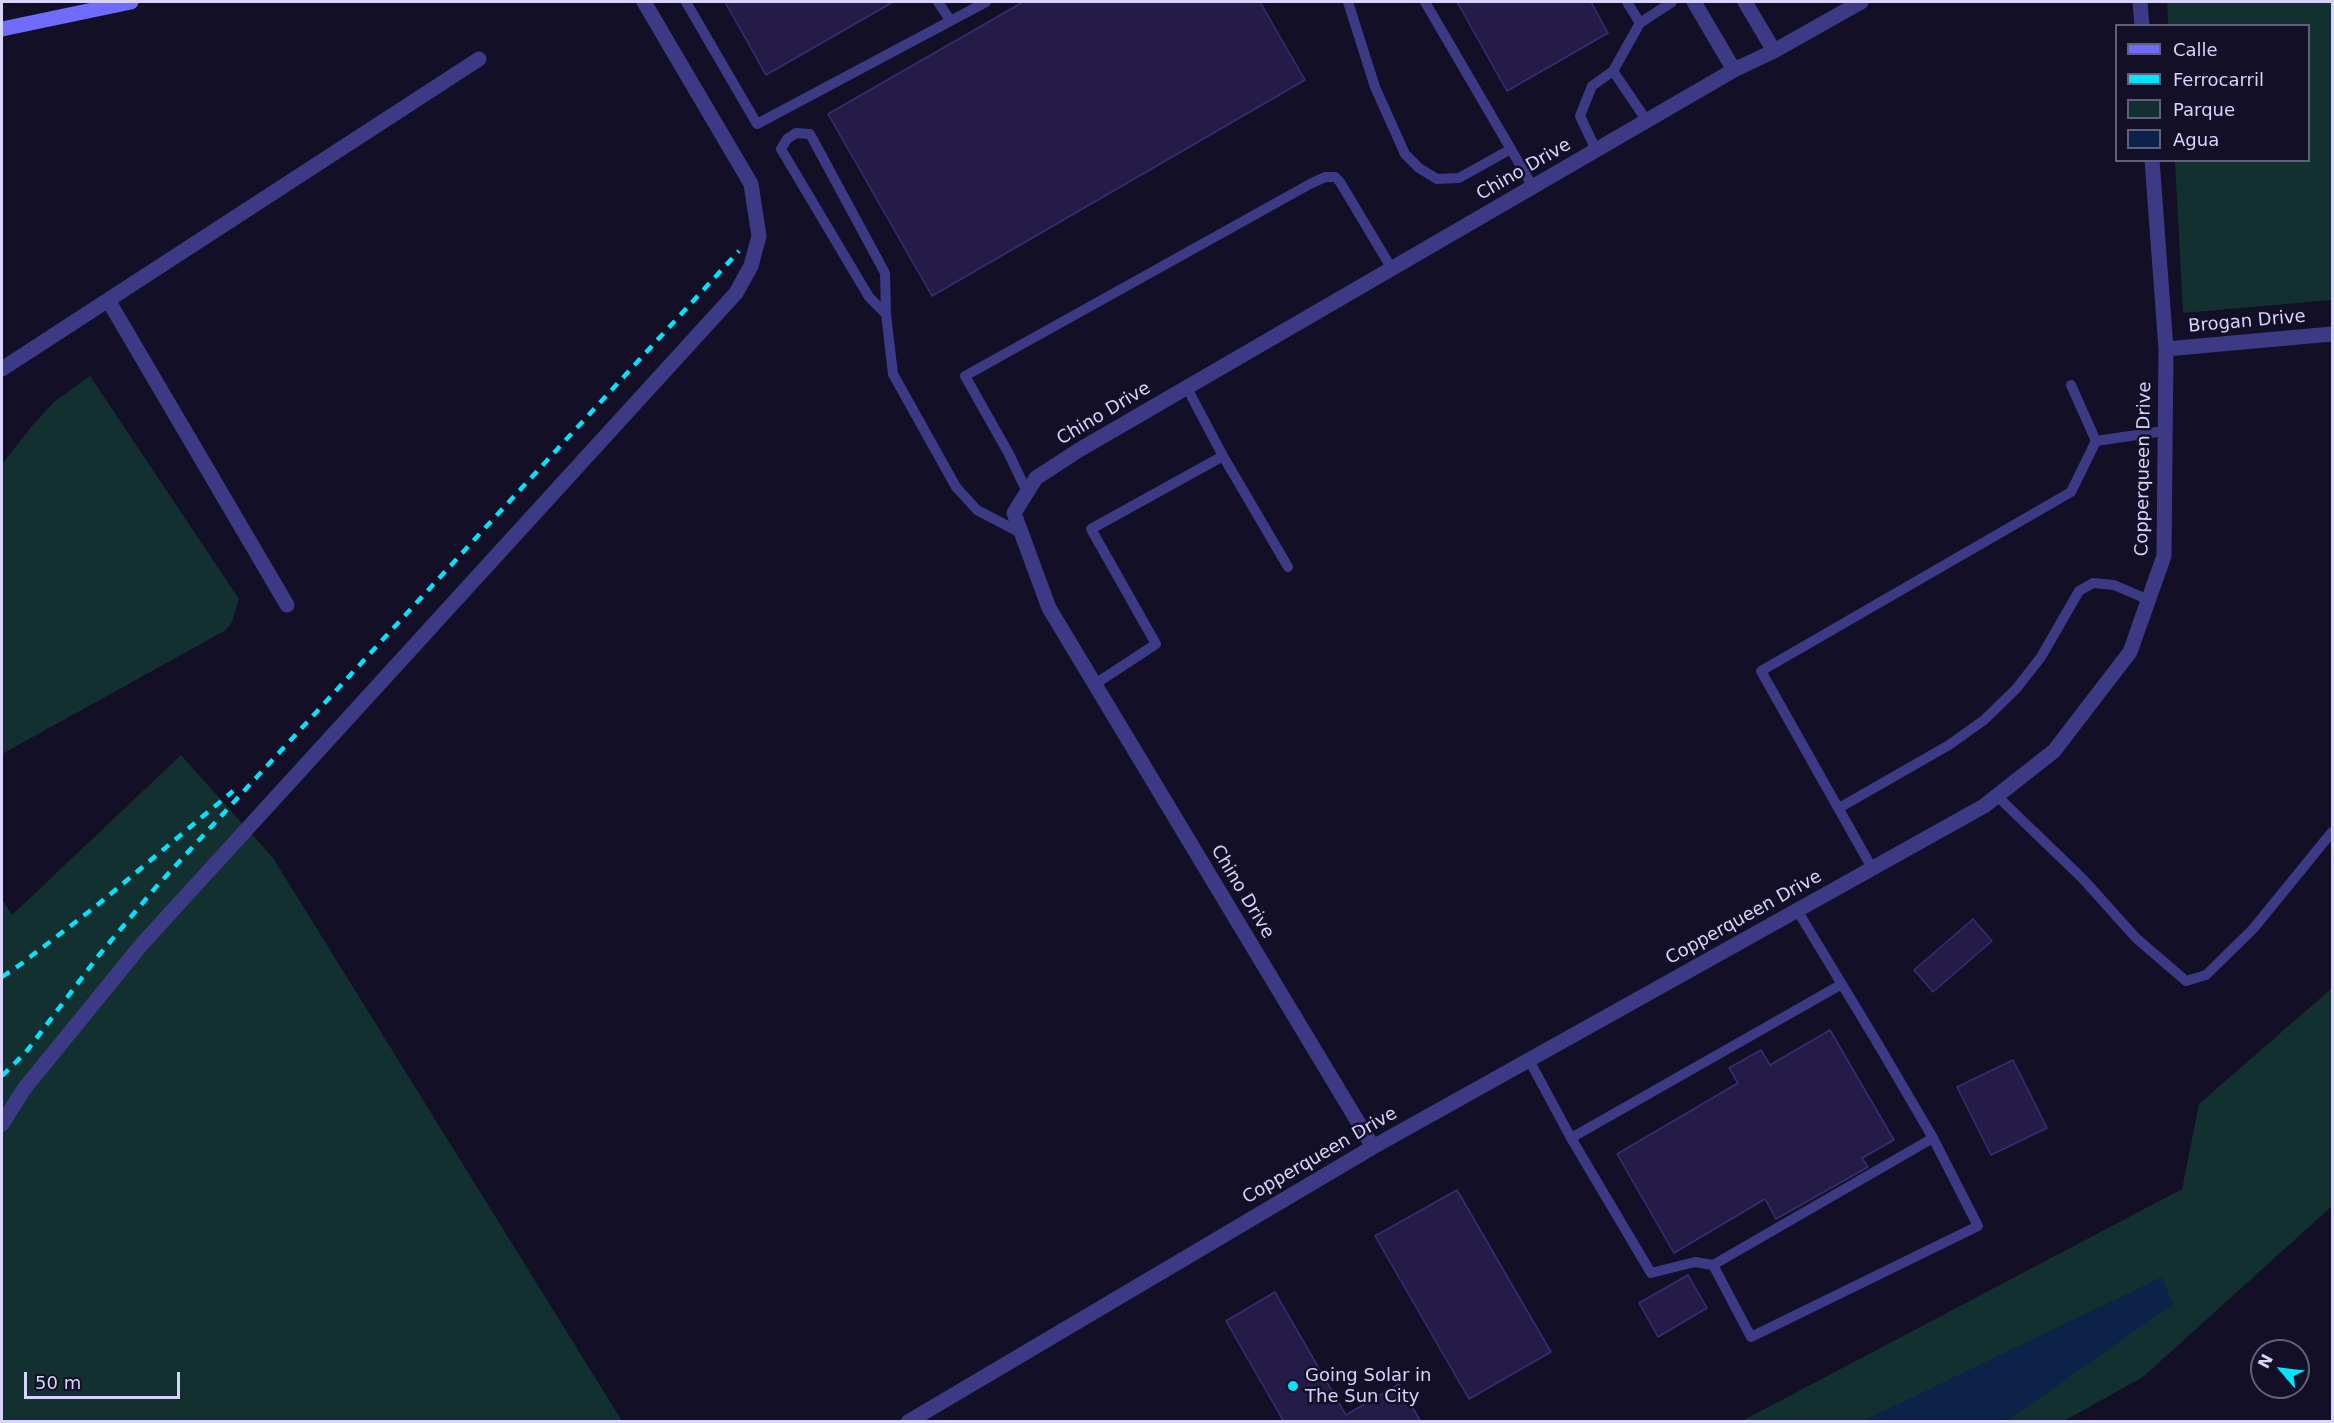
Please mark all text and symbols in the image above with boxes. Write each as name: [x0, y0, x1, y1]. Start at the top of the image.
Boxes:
legend: [2115, 24, 2310, 162]
text: Calle: [2173, 39, 2218, 60]
text: Ferrocarril: [2173, 69, 2264, 90]
text: Parque: [2173, 99, 2235, 120]
text: Agua: [2173, 129, 2219, 150]
street label: Chino Drive: [1473, 134, 1575, 206]
street label: Brogan Drive: [2187, 306, 2307, 338]
street label: Chino Drive: [1053, 378, 1155, 450]
street label: Copperqueen Drive: [2132, 381, 2156, 557]
street label: Chino Drive: [1206, 841, 1278, 943]
street label: Copperqueen Drive: [1662, 866, 1826, 970]
street label: Copperqueen Drive: [1239, 1103, 1401, 1209]
north arrow: [2250, 1339, 2310, 1399]
text: N: [2254, 1351, 2277, 1372]
scale bar: [27, 1360, 183, 1398]
place label: Going Solar in The Sun City: [1305, 1365, 1432, 1408]
text: 50 m: [35, 1372, 81, 1393]
marker: Going Solar in The Sun City: [1286, 1379, 1300, 1393]

